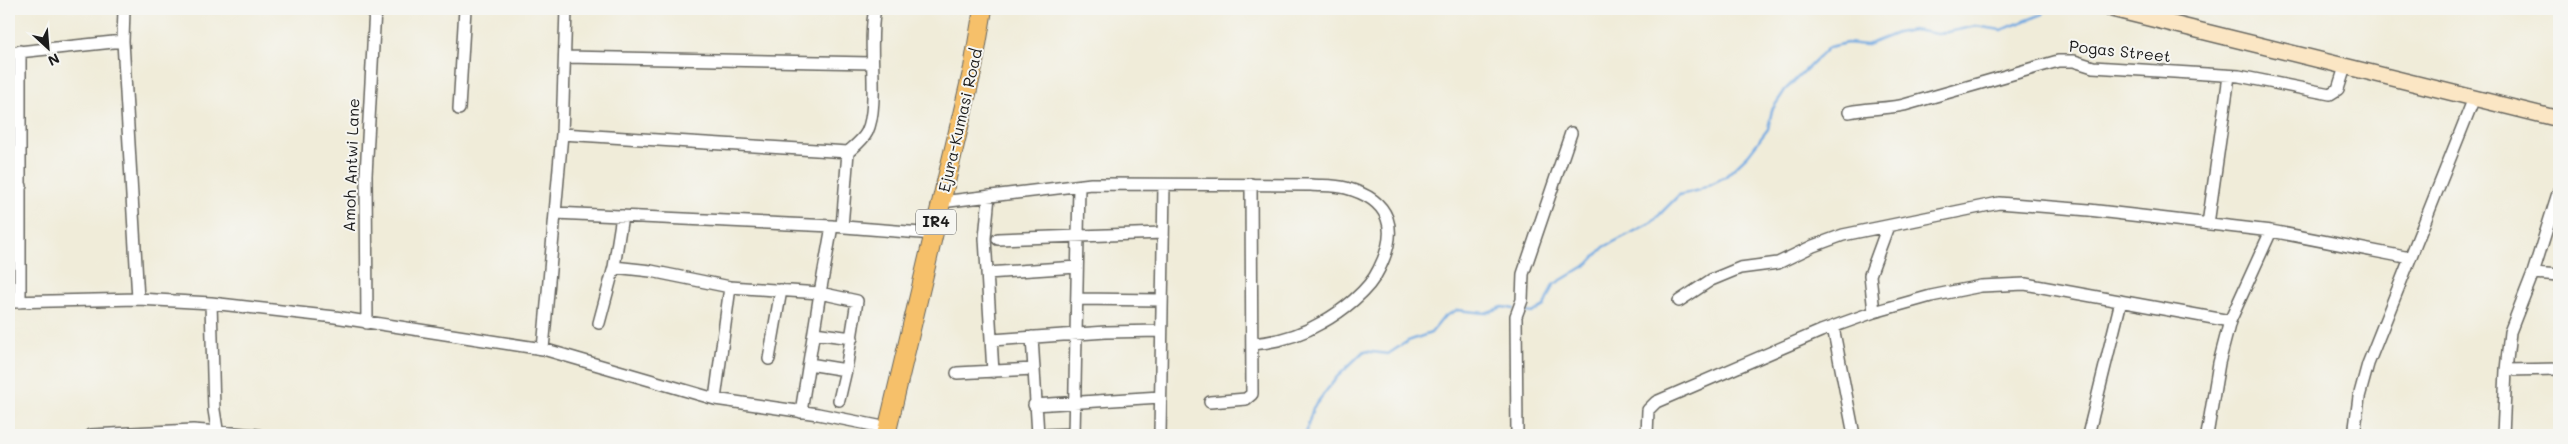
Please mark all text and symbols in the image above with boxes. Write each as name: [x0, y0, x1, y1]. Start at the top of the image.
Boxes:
north arrow: [22, 22, 72, 72]
street label: Pogas Street: [2068, 35, 2172, 66]
street label: Ejura-Kumasi Road: [933, 46, 986, 194]
text: N: [45, 49, 63, 71]
street label: Amoh Antwi Lane: [338, 98, 363, 232]
road number: IR4: [916, 210, 956, 234]

